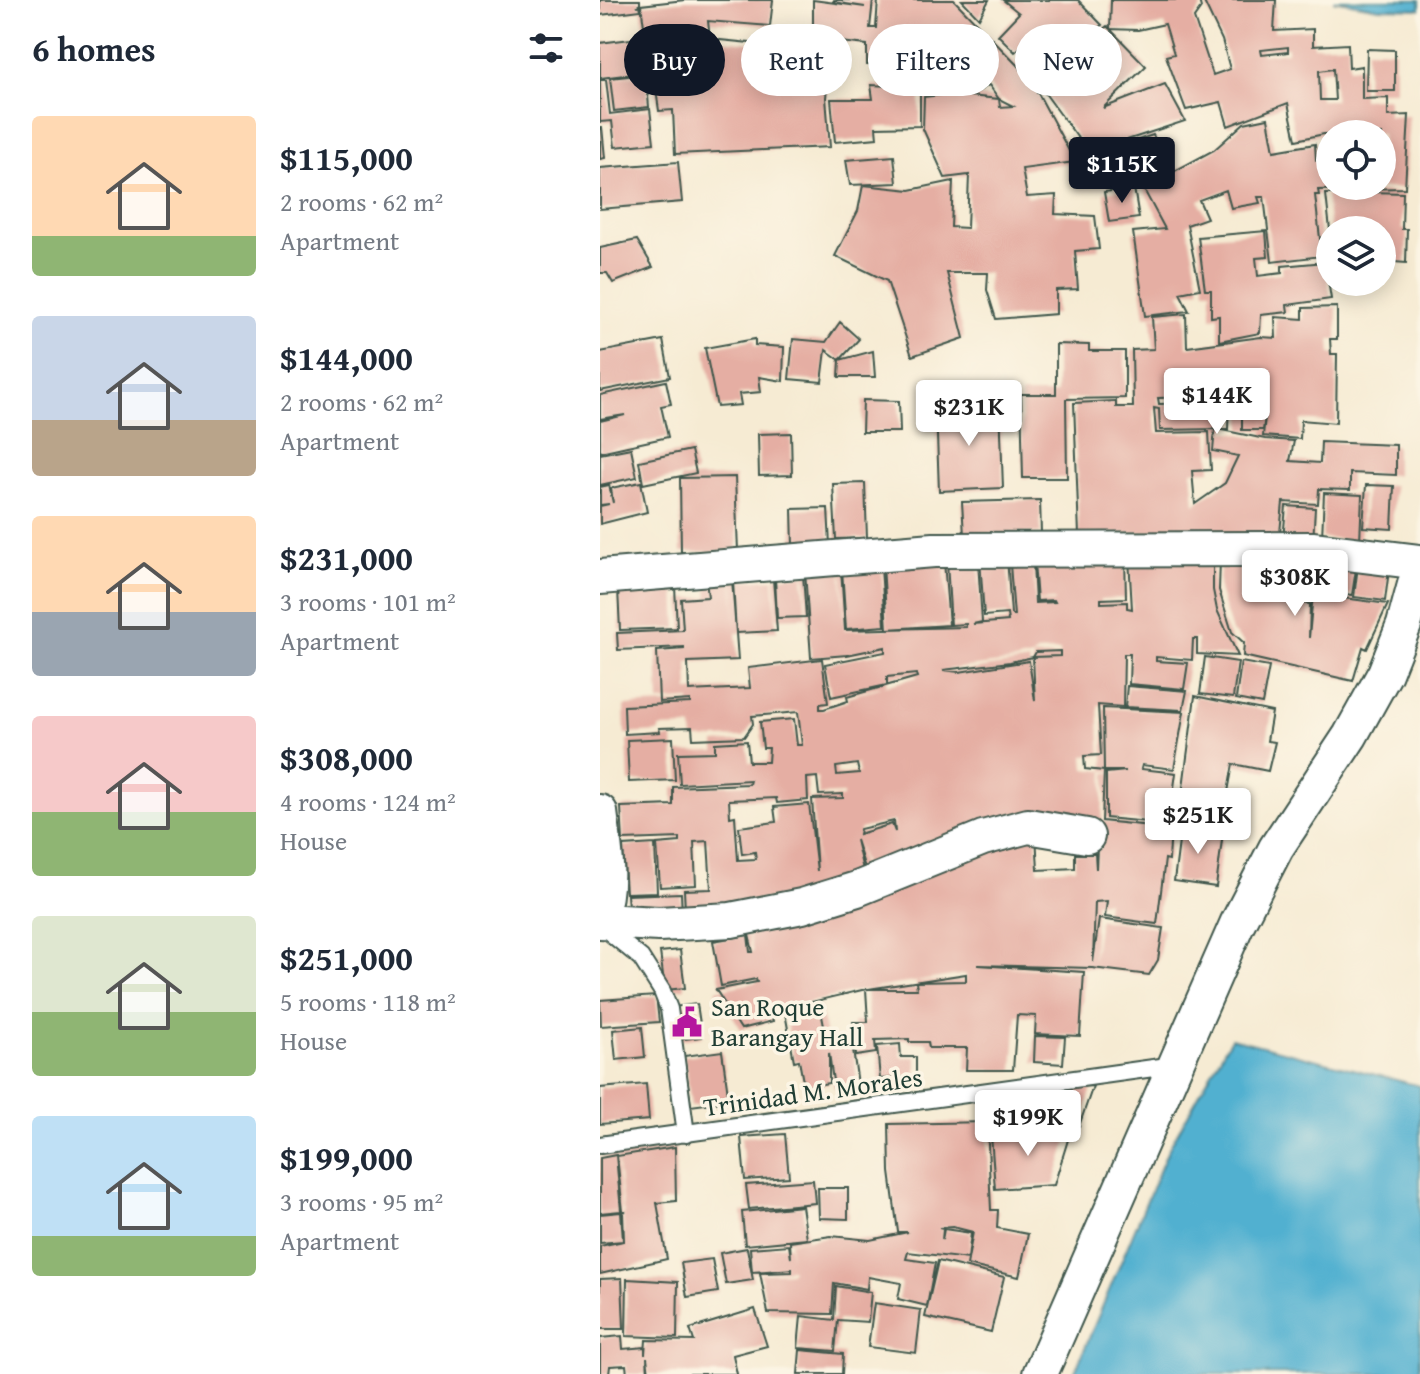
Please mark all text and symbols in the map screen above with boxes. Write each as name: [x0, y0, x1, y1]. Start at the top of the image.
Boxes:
text: 6 homes: [32, 24, 156, 73]
chip: Buy: [624, 24, 725, 96]
chip: Rent: [741, 24, 852, 96]
chip: Filters: [868, 24, 999, 96]
chip: New: [1015, 24, 1122, 96]
icon: filters: [524, 26, 568, 70]
map controls: [1316, 120, 1396, 296]
button: locate: [1316, 120, 1396, 200]
text: $115,000: [280, 133, 413, 182]
pin: $115K: [1066, 137, 1178, 205]
text: $115K: [1087, 143, 1157, 182]
icon: home: [96, 148, 192, 244]
text: 2 rooms · 62 m²: [280, 182, 443, 221]
button: layers: [1316, 216, 1396, 296]
text: Apartment: [280, 221, 399, 260]
text: $144,000: [280, 333, 413, 382]
icon: home: [96, 348, 192, 444]
pin: $144K: [1161, 368, 1273, 436]
text: $144K: [1182, 374, 1252, 413]
pin: $231K: [913, 380, 1025, 448]
text: 2 rooms · 62 m²: [280, 382, 443, 421]
text: $231K: [934, 386, 1004, 425]
text: Apartment: [280, 421, 399, 460]
text: $231,000: [280, 533, 413, 582]
icon: home: [96, 548, 192, 644]
pin: $308K: [1239, 550, 1351, 618]
text: $308K: [1260, 556, 1330, 595]
text: 3 rooms · 101 m²: [280, 582, 456, 621]
text: Apartment: [280, 621, 399, 660]
text: $308,000: [280, 733, 413, 782]
icon: home: [96, 748, 192, 844]
text: 4 rooms · 124 m²: [280, 782, 456, 821]
pin: $251K: [1142, 788, 1254, 856]
text: $251K: [1163, 794, 1233, 833]
text: House: [280, 821, 347, 860]
text: $251,000: [280, 933, 413, 982]
icon: home: [96, 948, 192, 1044]
text: 5 rooms · 118 m²: [280, 982, 456, 1021]
place label: San Roque Barangay Hall: [711, 987, 863, 1056]
public building icon: San Roque Barangay Hall: [670, 1005, 704, 1039]
text: House: [280, 1021, 347, 1060]
street label: Trinidad M. Morales: [701, 1057, 925, 1126]
pin: $199K: [972, 1090, 1084, 1158]
text: $199K: [993, 1096, 1063, 1135]
text: $199,000: [280, 1133, 413, 1182]
icon: home: [96, 1148, 192, 1244]
text: 3 rooms · 95 m²: [280, 1182, 443, 1221]
text: Apartment: [280, 1221, 399, 1260]

